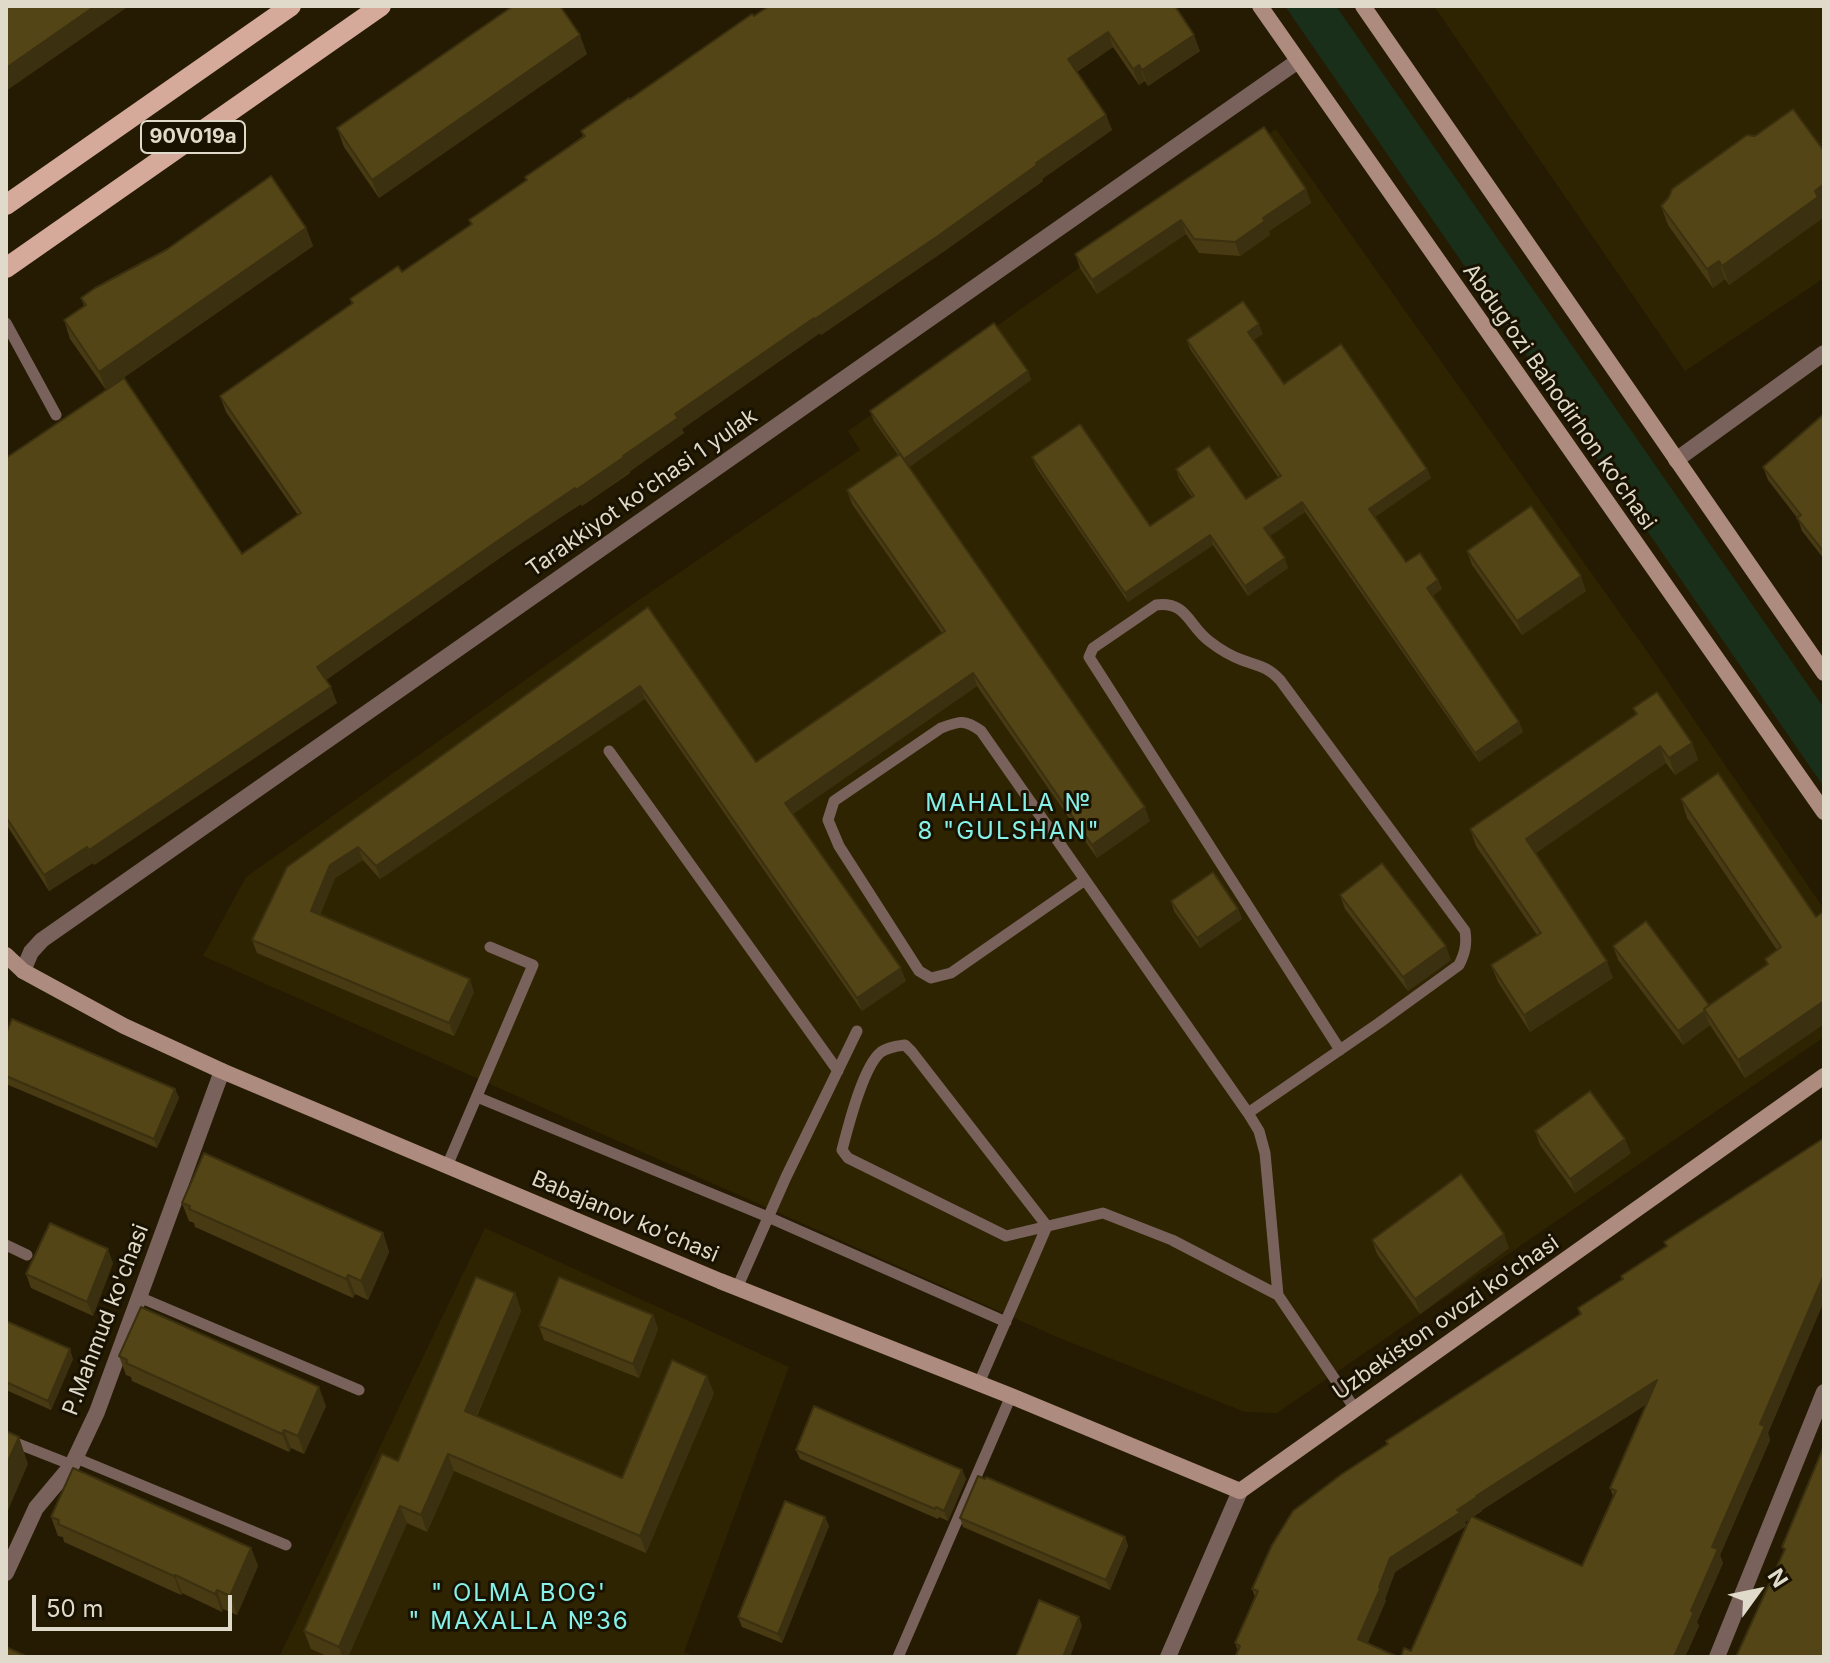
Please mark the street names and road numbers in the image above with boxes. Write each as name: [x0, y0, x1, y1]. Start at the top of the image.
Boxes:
road number: 90V019a: [141, 121, 245, 153]
street label: Abdug’ozi Bahodirhon ko’chasi: [1457, 259, 1661, 535]
street label: Tarakkiyot ko'chasi 1 yulak: [522, 403, 762, 583]
street label: Babajanov ko'chasi: [528, 1166, 722, 1268]
street label: P.Mahmud ko'chasi: [57, 1221, 155, 1419]
street label: Uzbekiston ovozi ko'chasi: [1328, 1230, 1564, 1406]

